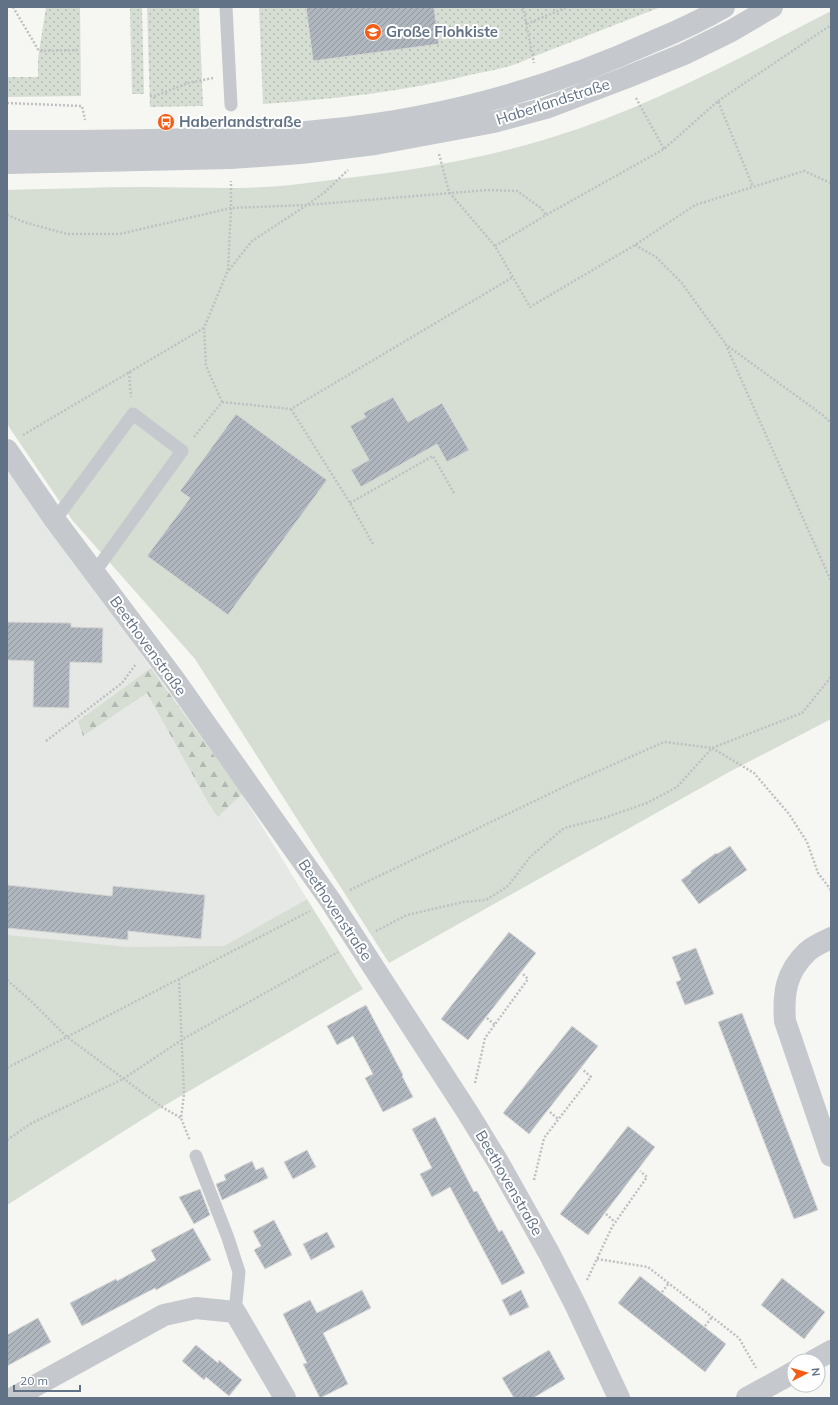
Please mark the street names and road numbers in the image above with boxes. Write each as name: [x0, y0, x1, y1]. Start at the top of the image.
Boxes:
street label: Haberlandstraße: [494, 74, 612, 129]
street label: Beethovenstraße: [106, 592, 191, 699]
street label: Beethovenstraße: [294, 855, 376, 964]
street label: Beethovenstraße: [472, 1127, 547, 1239]

